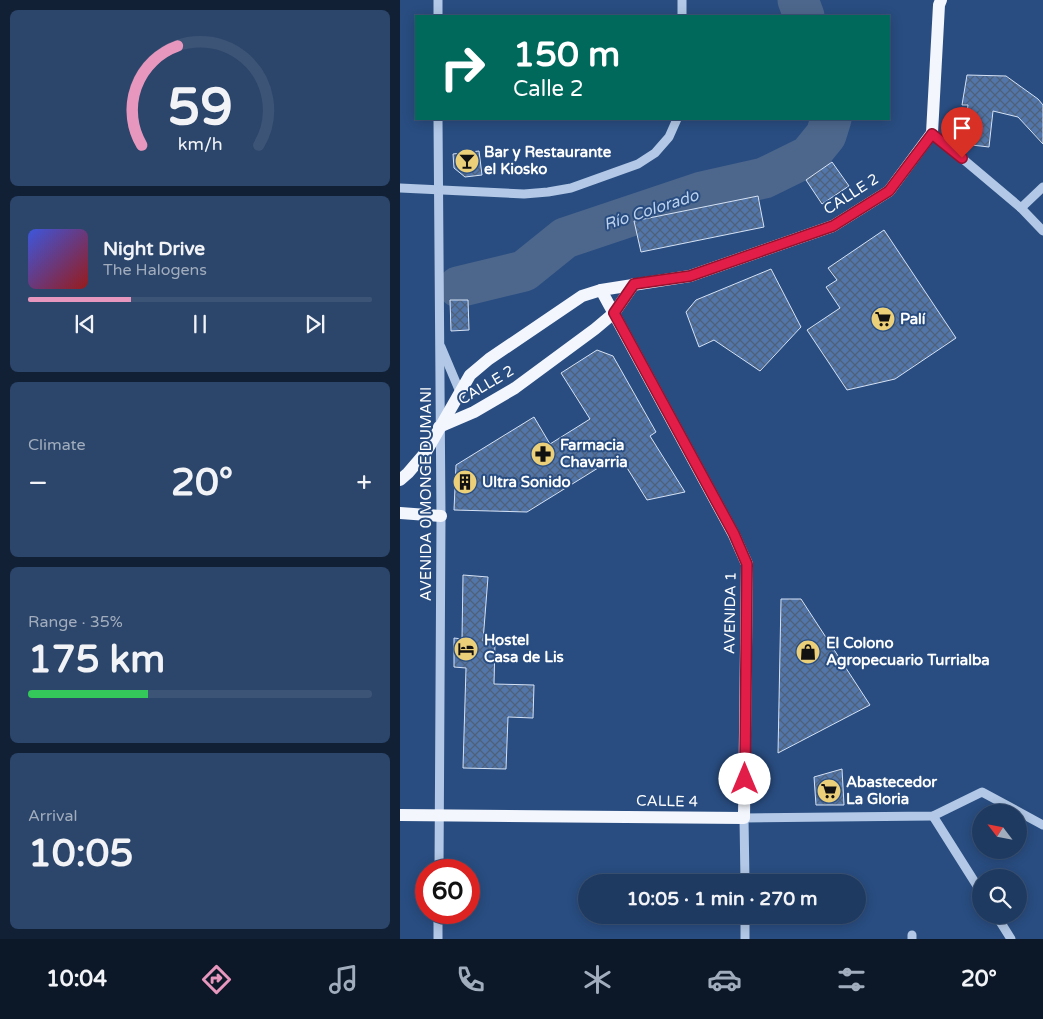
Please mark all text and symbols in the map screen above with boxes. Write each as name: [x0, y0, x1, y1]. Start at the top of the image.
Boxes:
text: 150 m: [513, 34, 620, 76]
icon: right: [430, 35, 495, 100]
text: 59: [167, 76, 233, 139]
text: Calle 2: [513, 76, 584, 102]
pin: [941, 107, 983, 158]
icon: arrive: [948, 114, 976, 142]
text: km/h: [178, 134, 222, 155]
place label: Bar y Restaurante el Kiosko: [484, 143, 612, 178]
bar icon: Bar y Restaurante el Kiosko: [454, 148, 480, 174]
street label: CALLE 2: [820, 170, 882, 218]
water label: Río Colorado: [601, 185, 702, 235]
text: Night Drive: [103, 238, 205, 260]
text: The Halogens: [103, 260, 207, 280]
supermarket icon: Palí: [870, 306, 896, 332]
icon: previous: [71, 310, 99, 338]
icon: pause: [186, 310, 214, 338]
icon: next: [301, 310, 329, 338]
place label: Palí: [900, 310, 926, 328]
street label: CALLE 2: [455, 361, 517, 409]
street label: AVENIDA 0 MONGE DUMANI: [417, 387, 435, 601]
text: Climate: [28, 435, 86, 455]
place label: Farmacia Chavarria: [560, 436, 628, 471]
pharmacy icon: Farmacia Chavarria: [530, 441, 556, 467]
text: 20°: [171, 460, 233, 506]
text: −: [28, 466, 48, 500]
text: +: [356, 466, 372, 500]
building icon: Ultra Sonido: [452, 469, 478, 495]
place label: Ultra Sonido: [482, 473, 571, 491]
street label: AVENIDA 1: [720, 572, 740, 654]
text: Range · 35%: [28, 612, 123, 632]
place label: Hostel Casa de Lis: [484, 631, 564, 666]
place label: El Colono Agropecuario Turrialba: [826, 634, 990, 670]
hotel icon: Hostel Casa de Lis: [453, 636, 479, 662]
text: 175 km: [28, 637, 165, 683]
shop icon: El Colono Agropecuario Turrialba: [795, 639, 821, 665]
position arrow: [718, 752, 770, 804]
place label: Abastecedor La Gloria: [846, 773, 937, 808]
supermarket icon: Abastecedor La Gloria: [816, 778, 842, 804]
street label: CALLE 4: [636, 791, 698, 811]
north arrow: [972, 804, 1028, 859]
map controls: [972, 804, 1027, 924]
text: Arrival: [28, 806, 77, 826]
text: 10:05: [28, 831, 133, 877]
speed limit sign: 60: [415, 859, 480, 924]
button: search: [972, 869, 1027, 924]
text: 10:05 · 1 min · 270 m: [626, 888, 818, 910]
icon: directions: [199, 962, 234, 997]
icon: music: [326, 962, 361, 997]
icon: phone: [453, 962, 488, 997]
icon: climate: [580, 962, 615, 997]
icon: car: [707, 962, 742, 997]
icon: filters: [834, 962, 869, 997]
text: 10:04: [46, 966, 107, 992]
text: 20°: [961, 966, 997, 992]

